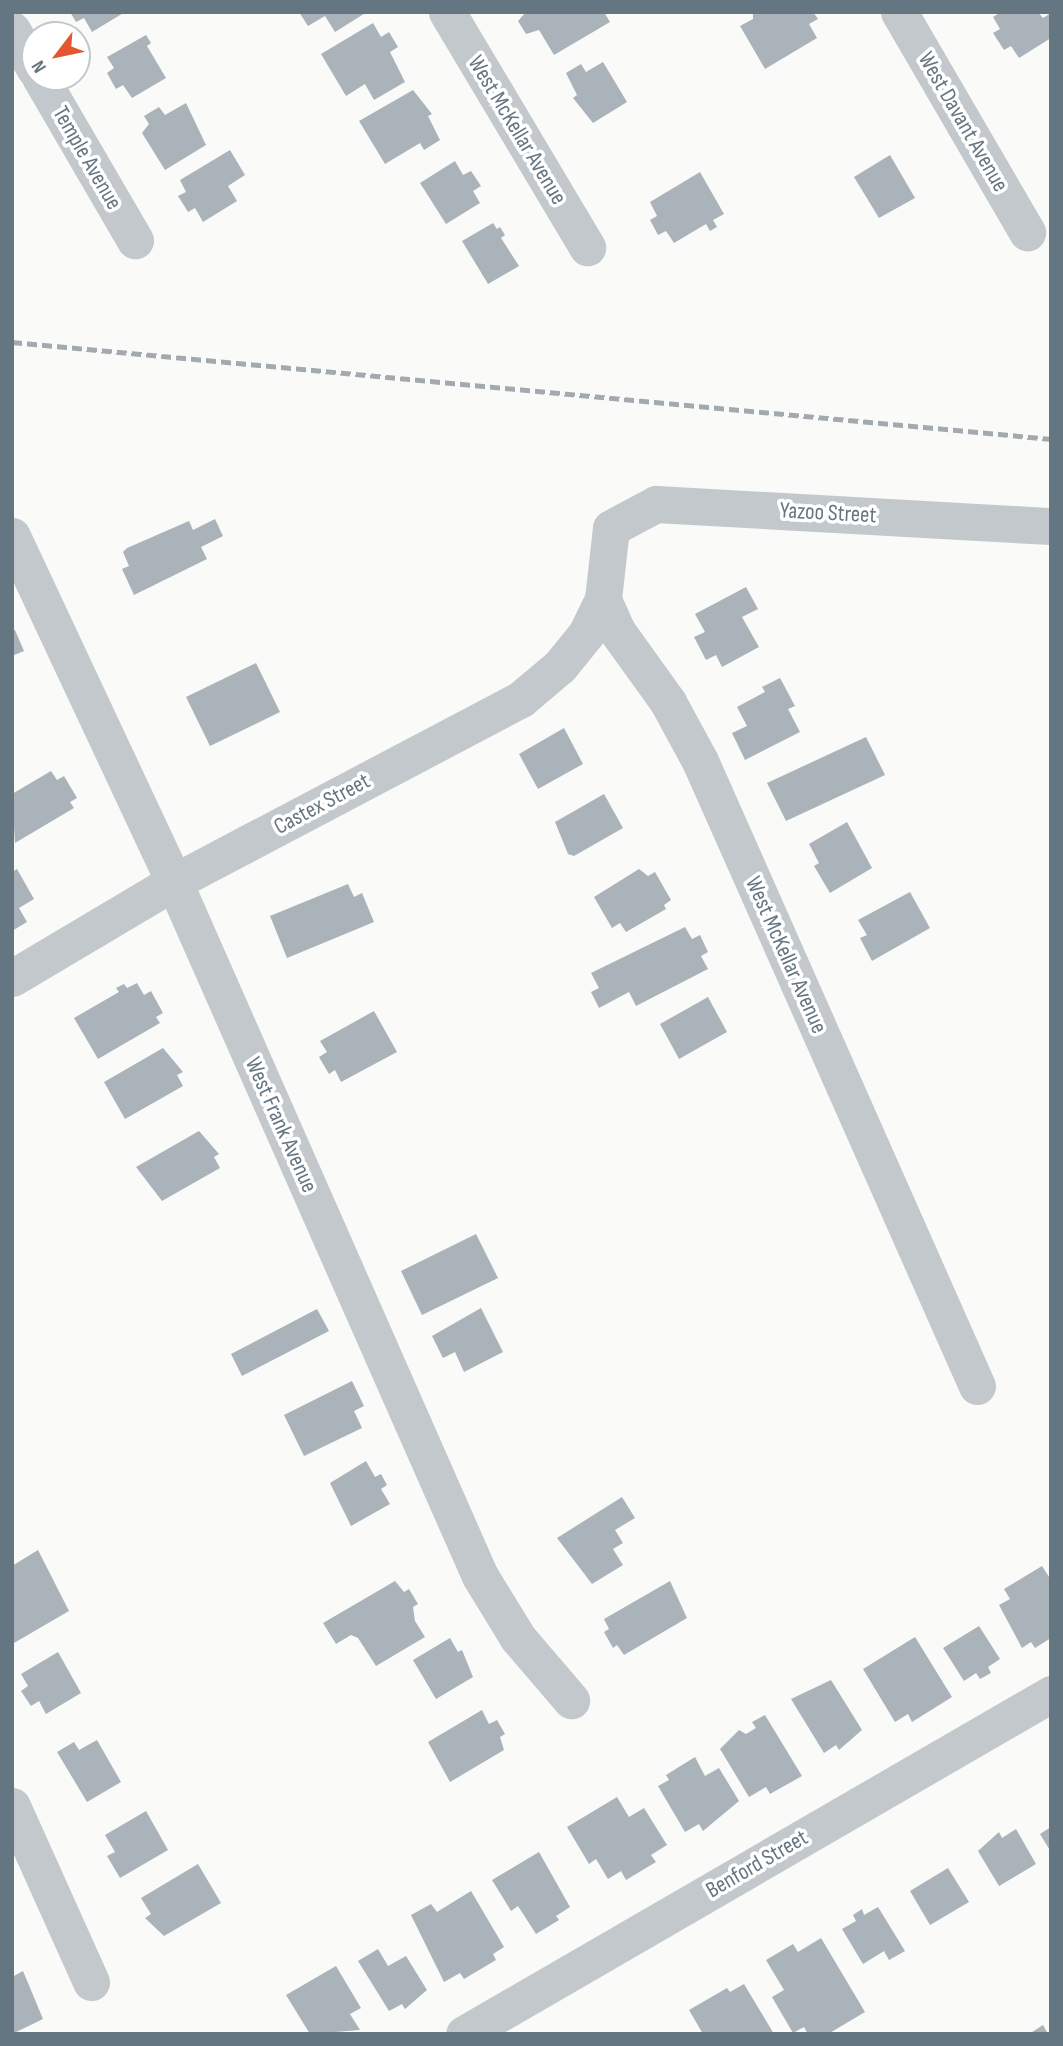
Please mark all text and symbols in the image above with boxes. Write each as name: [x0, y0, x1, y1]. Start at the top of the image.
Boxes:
north arrow: [21, 21, 91, 91]
street label: West Davant Avenue: [912, 47, 1014, 197]
street label: West McKellar Avenue: [462, 51, 572, 209]
text: N: [27, 56, 52, 77]
street label: Temple Avenue: [46, 101, 128, 215]
street label: Yazoo Street: [779, 497, 877, 529]
street label: Castex Street: [269, 767, 375, 841]
street label: West McKellar Avenue: [739, 872, 833, 1038]
street label: West Frank Avenue: [239, 1053, 323, 1197]
street label: Benford Street: [701, 1824, 813, 1904]

